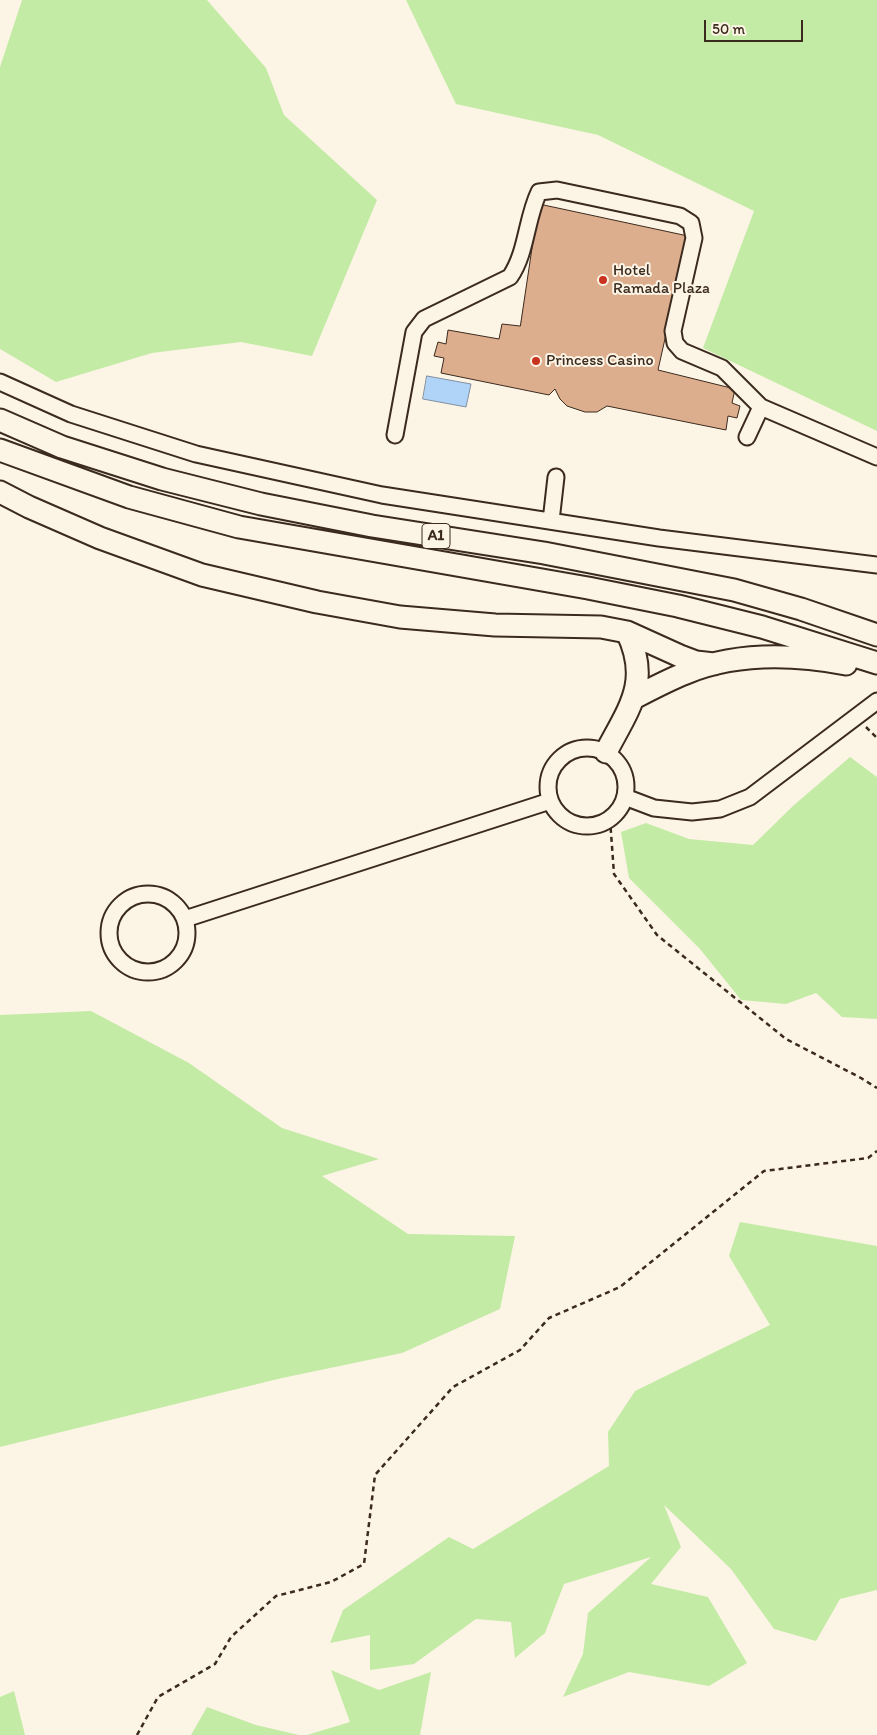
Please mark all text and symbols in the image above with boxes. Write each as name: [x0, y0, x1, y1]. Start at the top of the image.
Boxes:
scale bar: [707, 10, 806, 42]
text: 50 m: [712, 20, 745, 38]
place label: Hotel Ramada Plaza: [613, 261, 710, 299]
marker: Hotel Ramada Plaza: [597, 274, 609, 286]
place label: Princess Casino: [546, 351, 654, 371]
marker: Princess Casino: [530, 355, 542, 367]
road number: A1: [422, 524, 450, 548]

